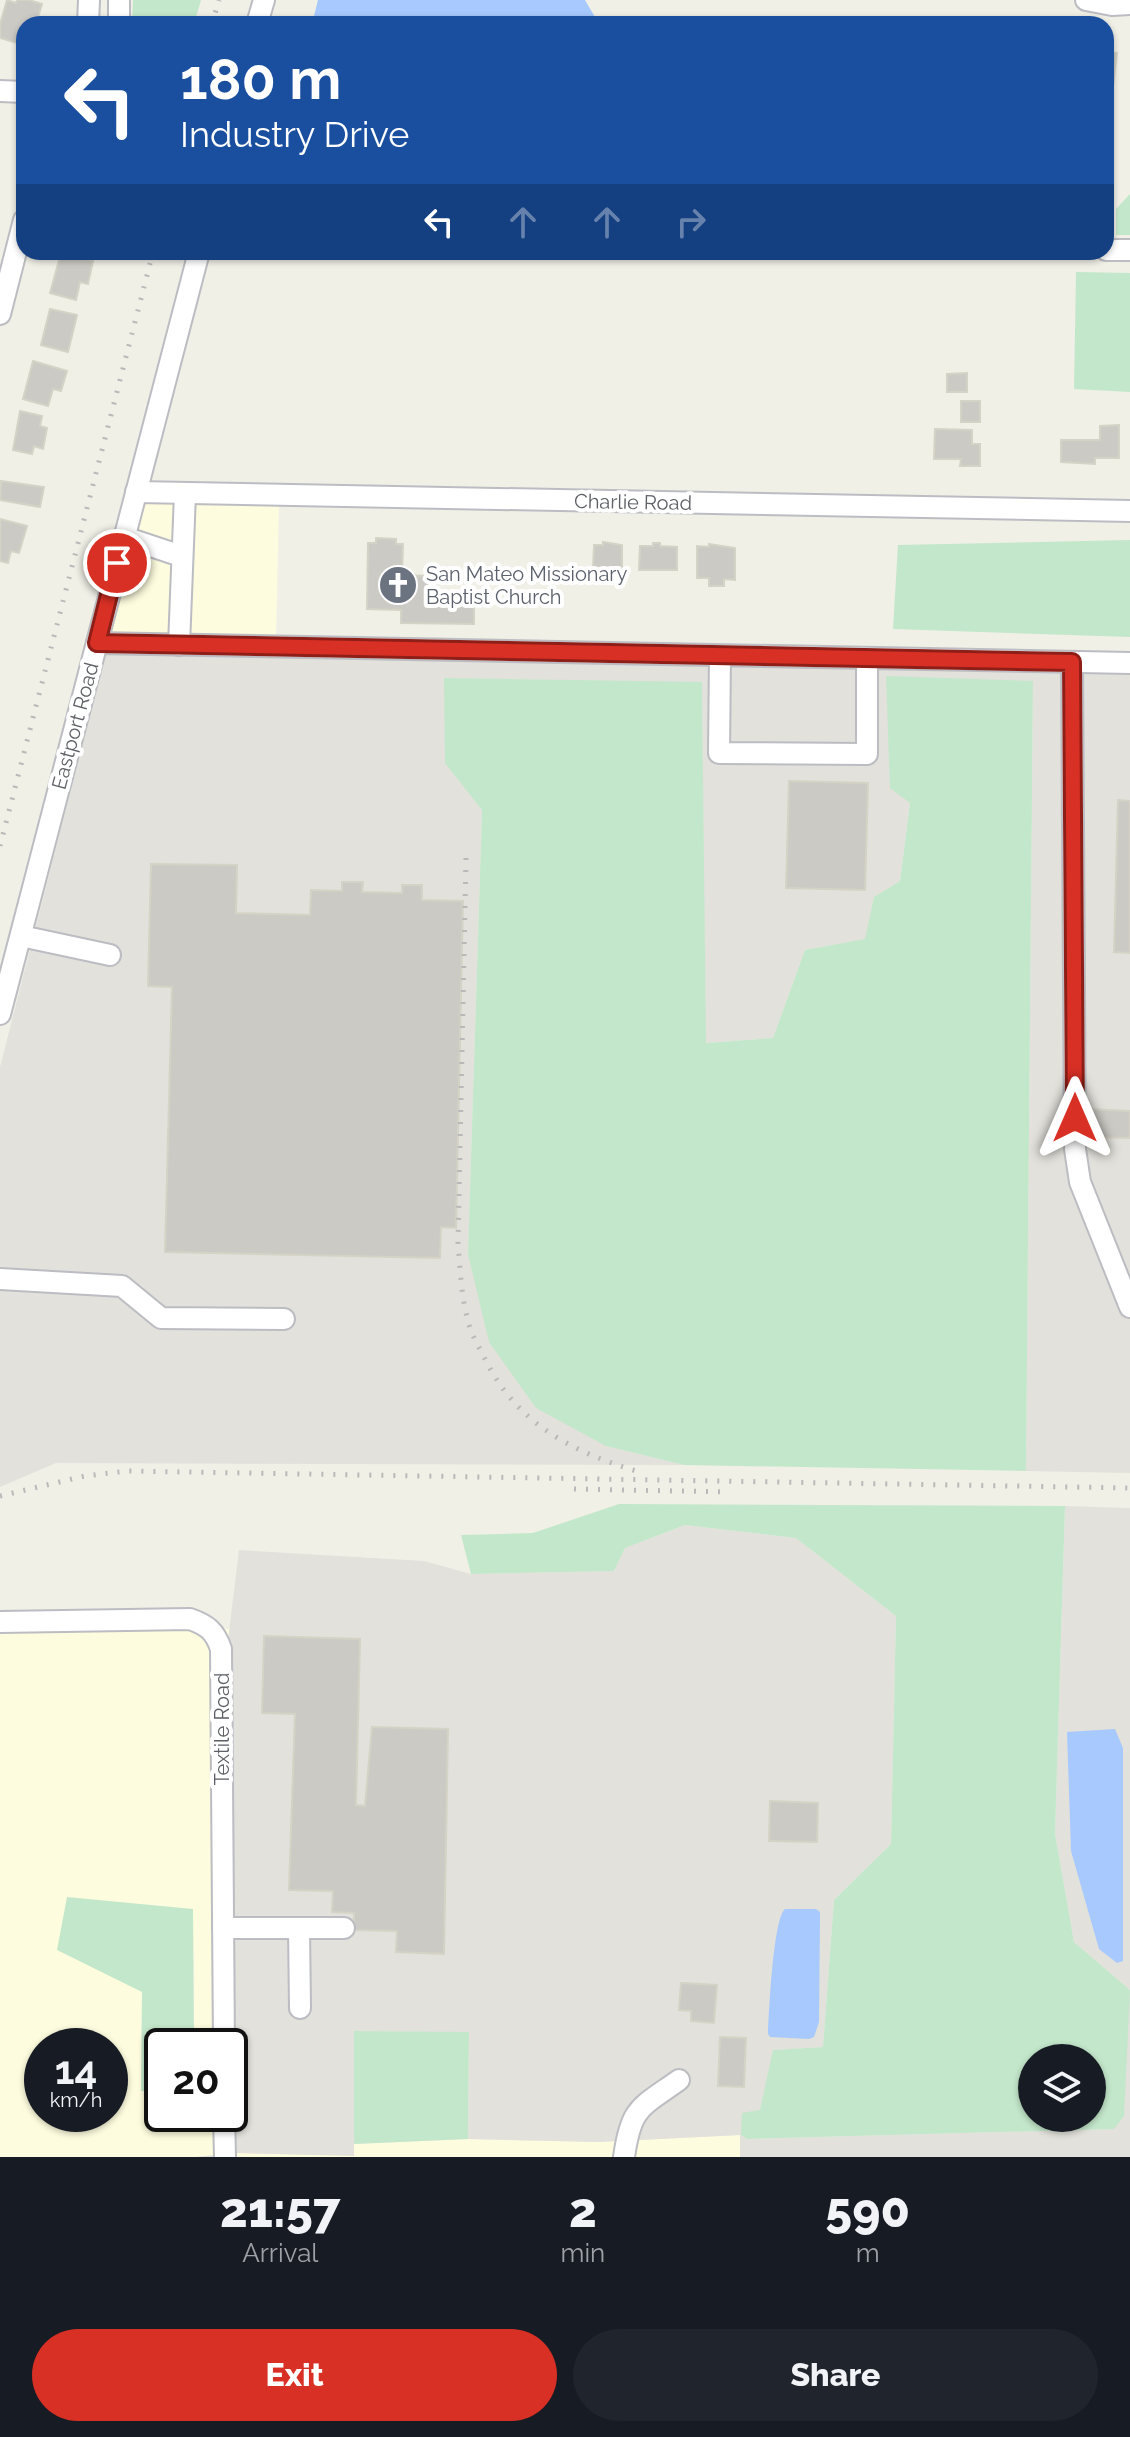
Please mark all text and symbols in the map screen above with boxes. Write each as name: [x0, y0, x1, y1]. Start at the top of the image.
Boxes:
text: 180 m: [180, 46, 341, 112]
icon: left: [48, 48, 152, 152]
text: Industry Drive: [180, 113, 409, 155]
icon: left: [417, 200, 461, 244]
icon: ahead: [501, 200, 545, 244]
icon: ahead: [585, 200, 629, 244]
icon: right: [669, 200, 713, 244]
street label: Charlie Road: [574, 489, 692, 515]
pin: [83, 529, 151, 597]
icon: arrive: [95, 541, 139, 585]
place label: San Mateo Missionary Baptist Church: [426, 562, 627, 609]
church icon: San Mateo Missionary Baptist Church: [377, 564, 419, 606]
street label: Eastport Road: [47, 660, 103, 792]
position arrow: [1033, 1076, 1117, 1160]
street label: Textile Road: [210, 1673, 234, 1785]
speed limit sign: 20: [144, 2028, 248, 2132]
map controls: [1018, 2044, 1106, 2132]
button: layers: [1018, 2044, 1106, 2132]
text: 14: [55, 2046, 97, 2093]
text: km/h: [50, 2088, 102, 2112]
text: 21:57: [220, 2182, 340, 2238]
text: 2: [569, 2182, 597, 2238]
text: 590: [825, 2182, 910, 2238]
text: Arrival: [242, 2238, 318, 2268]
text: min: [561, 2238, 605, 2268]
text: m: [856, 2238, 880, 2268]
button: Exit: [32, 2329, 557, 2421]
button: Share: [573, 2329, 1098, 2421]

